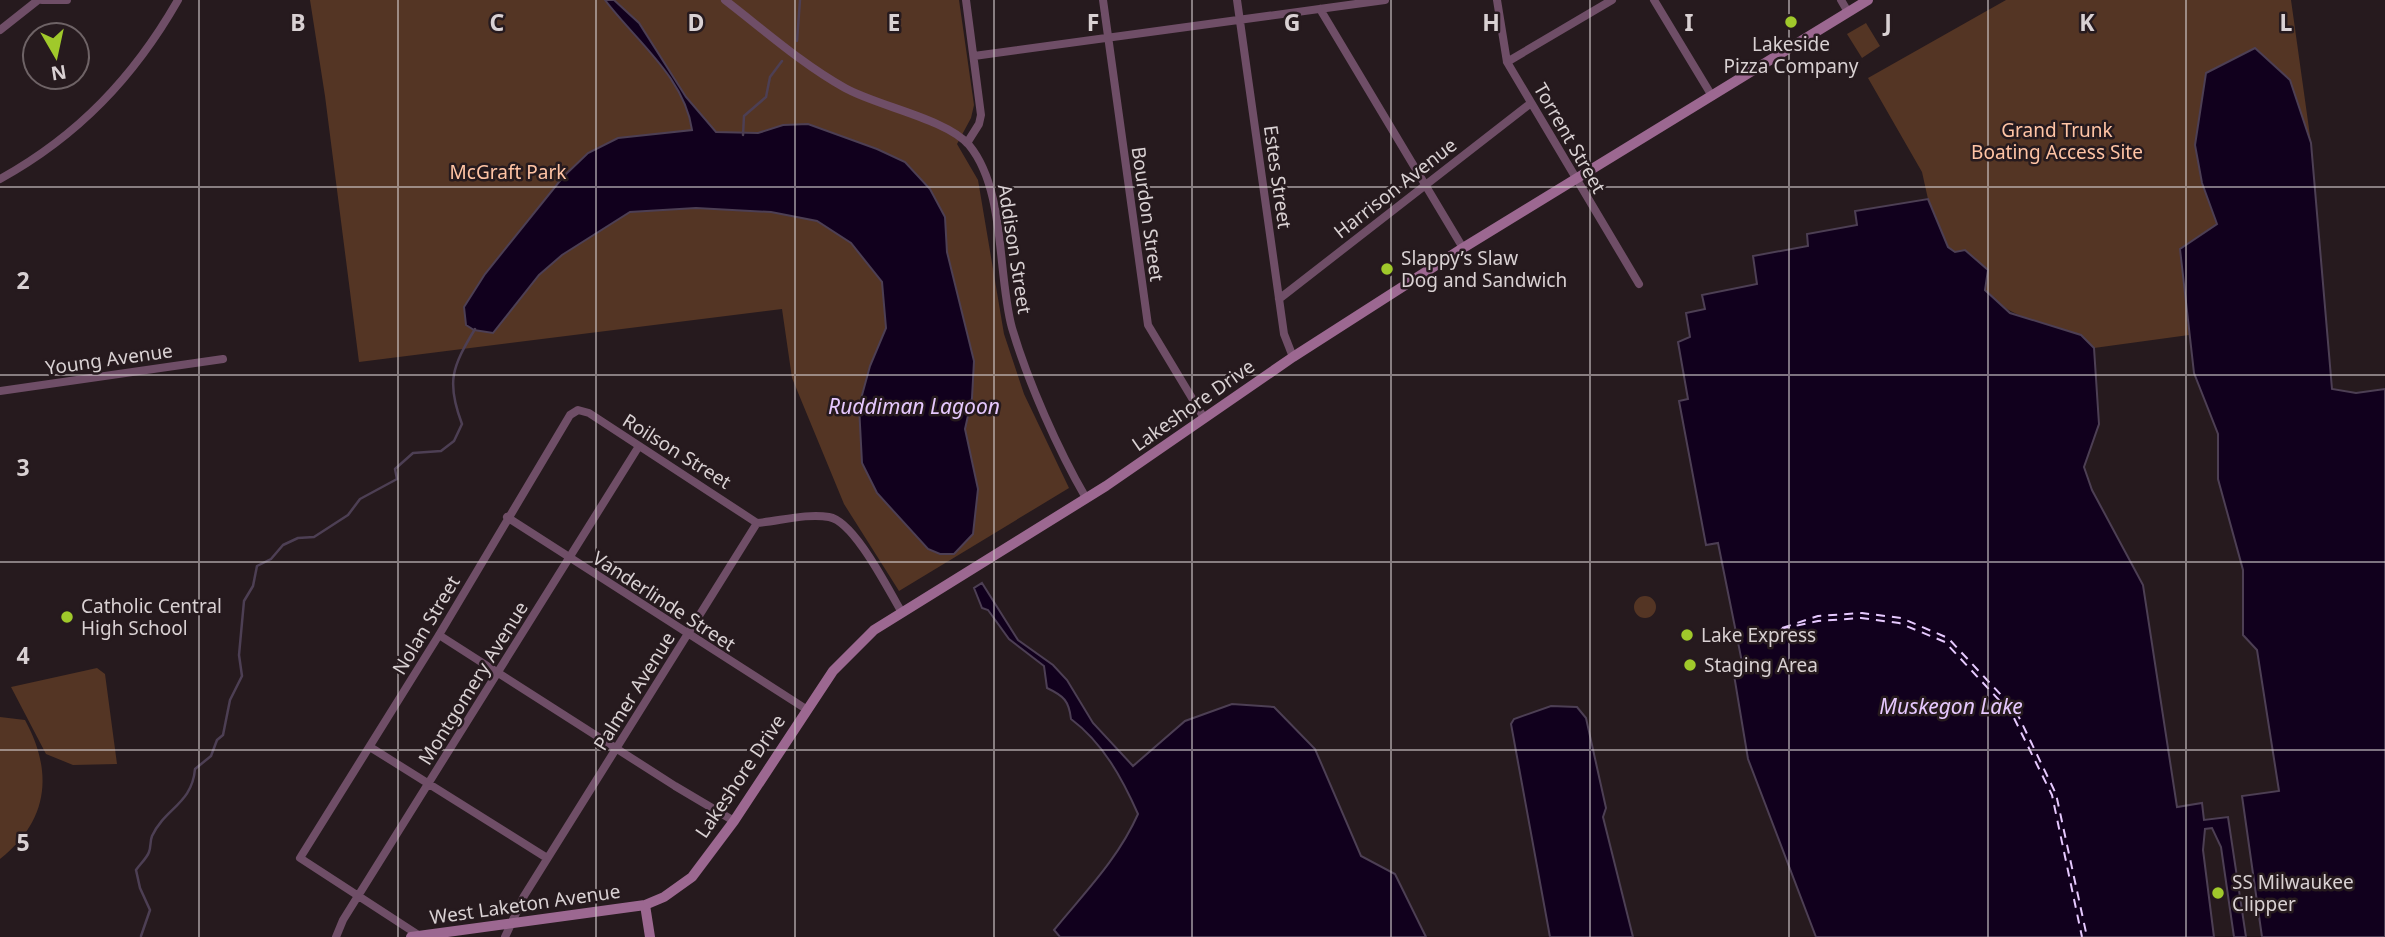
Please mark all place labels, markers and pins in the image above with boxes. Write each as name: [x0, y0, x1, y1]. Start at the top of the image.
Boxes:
marker: Lakeside Pizza Company: [1783, 14, 1799, 30]
place label: Lakeside Pizza Company: [1724, 31, 1859, 79]
place label: Slappy’s Slaw Dog and Sandwich: [1401, 245, 1567, 293]
marker: Slappy’s Slaw Dog and Sandwich: [1379, 261, 1395, 277]
place label: Catholic Central High School: [81, 593, 222, 641]
marker: Catholic Central High School: [59, 609, 75, 625]
place label: Lake Express: [1701, 622, 1816, 648]
marker: Lake Express: [1679, 627, 1695, 643]
place label: Staging Area: [1704, 652, 1818, 678]
marker: Staging Area: [1682, 657, 1698, 673]
place label: SS Milwaukee Clipper: [2232, 869, 2354, 917]
marker: SS Milwaukee Clipper: [2210, 885, 2226, 901]

